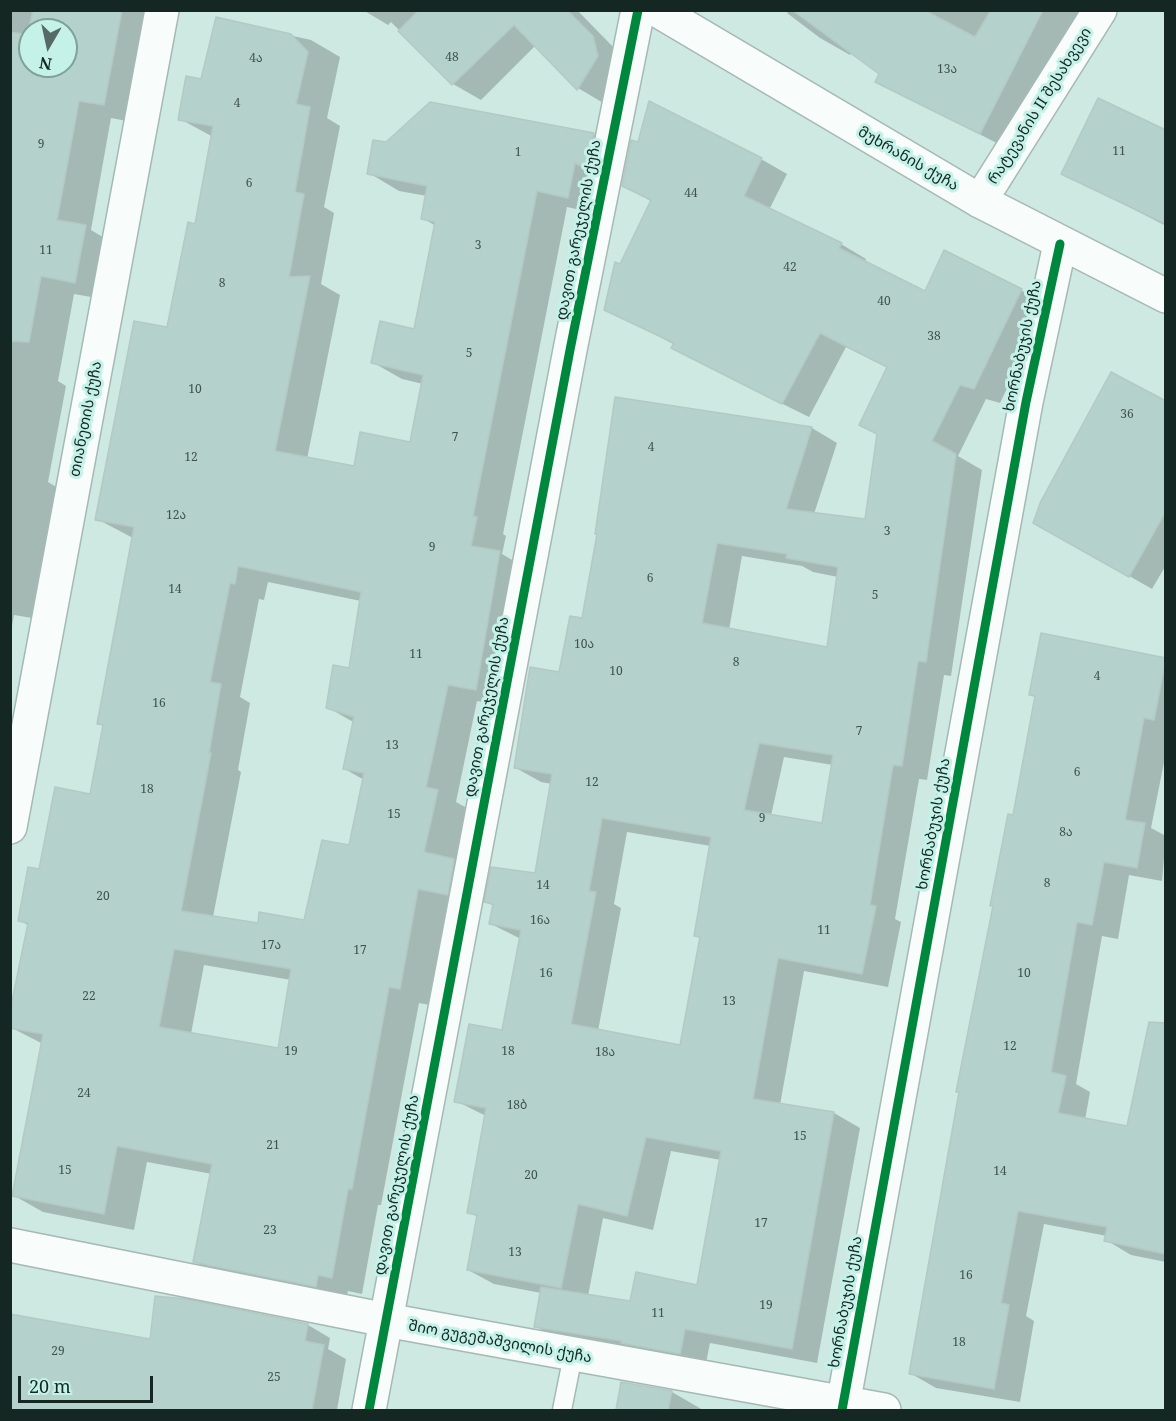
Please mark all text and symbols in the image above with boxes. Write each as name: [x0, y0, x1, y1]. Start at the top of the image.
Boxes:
north arrow: [18, 18, 78, 78]
street label: რატევანის II შესახვევი: [984, 24, 1096, 188]
house number: 48: [445, 51, 459, 65]
text: N: [38, 52, 53, 76]
house number: 4ა: [249, 52, 263, 66]
house number: 13ა: [937, 63, 957, 77]
house number: 4: [234, 97, 240, 111]
street label: მუხრანის ქუჩა: [855, 123, 961, 195]
house number: 9: [38, 138, 44, 152]
street label: დავით გარეჯელის ქუჩა: [553, 138, 605, 322]
house number: 11: [1112, 145, 1126, 159]
house number: 1: [515, 146, 521, 160]
house number: 6: [246, 177, 252, 191]
house number: 44: [684, 187, 698, 201]
house number: 3: [475, 239, 481, 253]
house number: 11: [39, 244, 53, 258]
house number: 42: [783, 261, 797, 275]
house number: 8: [219, 277, 225, 291]
street label: ხორნაბუჯის ქუჩა: [1000, 279, 1046, 413]
house number: 40: [877, 295, 891, 309]
house number: 38: [927, 330, 941, 344]
house number: 5: [466, 347, 472, 361]
street label: თიანეთის ქუჩა: [66, 360, 106, 478]
house number: 10: [188, 383, 202, 397]
house number: 36: [1120, 408, 1134, 422]
house number: 7: [452, 431, 458, 445]
house number: 4: [648, 441, 654, 455]
house number: 12: [184, 451, 198, 465]
house number: 12ა: [166, 509, 186, 523]
house number: 3: [884, 525, 890, 539]
house number: 9: [429, 541, 435, 555]
house number: 6: [647, 572, 653, 586]
house number: 14: [168, 583, 182, 597]
house number: 5: [872, 589, 878, 603]
street label: დავით გარეჯელის ქუჩა: [461, 615, 513, 799]
house number: 10ა: [574, 638, 594, 652]
house number: 11: [409, 648, 423, 662]
house number: 8: [733, 656, 739, 670]
house number: 10: [609, 665, 623, 679]
house number: 4: [1094, 670, 1100, 684]
house number: 16: [152, 697, 166, 711]
house number: 7: [856, 725, 862, 739]
house number: 13: [385, 739, 399, 753]
street label: ხორნაბუჯის ქუჩა: [914, 757, 954, 891]
house number: 6: [1074, 766, 1080, 780]
house number: 12: [585, 776, 599, 790]
house number: 18: [140, 783, 154, 797]
house number: 15: [387, 808, 401, 822]
house number: 9: [759, 812, 765, 826]
house number: 8ა: [1059, 826, 1073, 840]
house number: 8: [1044, 877, 1050, 891]
house number: 14: [536, 879, 550, 893]
house number: 20: [96, 890, 110, 904]
house number: 16ა: [530, 914, 550, 928]
house number: 11: [817, 924, 831, 938]
house number: 17ა: [261, 939, 281, 953]
house number: 17: [353, 944, 367, 958]
house number: 16: [539, 967, 553, 981]
house number: 10: [1017, 967, 1031, 981]
house number: 22: [82, 990, 96, 1004]
house number: 13: [722, 995, 736, 1009]
house number: 12: [1003, 1040, 1017, 1054]
house number: 19: [284, 1045, 298, 1059]
house number: 18: [501, 1045, 515, 1059]
house number: 18ა: [595, 1046, 615, 1060]
house number: 24: [77, 1087, 91, 1101]
street label: დავით გარეჯელის ქუჩა: [371, 1093, 423, 1277]
house number: 18ბ: [507, 1099, 527, 1113]
house number: 15: [793, 1130, 807, 1144]
house number: 21: [266, 1139, 280, 1153]
house number: 15: [58, 1164, 72, 1178]
house number: 14: [993, 1165, 1007, 1179]
house number: 20: [524, 1169, 538, 1183]
house number: 17: [754, 1217, 768, 1231]
house number: 23: [263, 1224, 277, 1238]
street label: ხორნაბუჯის ქუჩა: [826, 1235, 866, 1369]
house number: 13: [508, 1246, 522, 1260]
house number: 16: [959, 1269, 973, 1283]
house number: 19: [759, 1299, 773, 1313]
house number: 11: [651, 1307, 665, 1321]
street label: შიო გუგეშაშვილის ქუჩა: [407, 1317, 593, 1367]
house number: 18: [952, 1336, 966, 1350]
house number: 29: [51, 1345, 65, 1359]
scale bar: [21, 1364, 156, 1402]
house number: 25: [267, 1371, 281, 1385]
text: 20 m: [29, 1374, 71, 1398]

